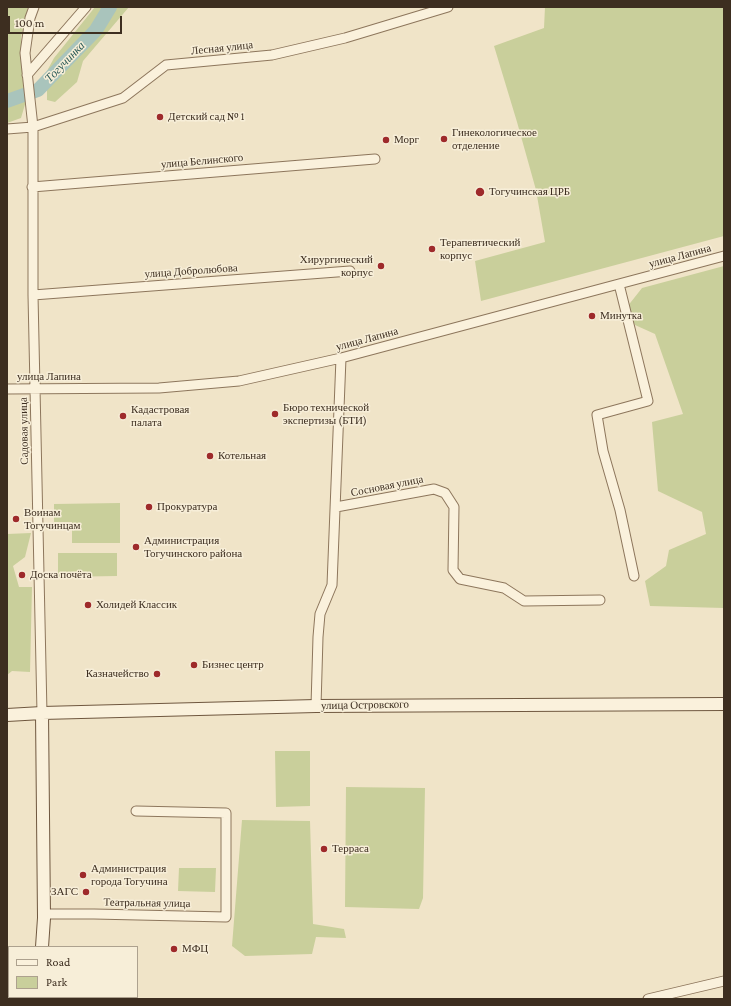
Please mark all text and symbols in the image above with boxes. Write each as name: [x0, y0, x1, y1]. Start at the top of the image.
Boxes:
scale bar: [10, 8, 124, 34]
text: 100 m: [15, 16, 44, 30]
street label: Лесная улица: [190, 38, 254, 58]
water label: Тогучинка: [42, 39, 88, 85]
place label: Детский сад № 1: [168, 110, 244, 124]
marker: Детский сад № 1: [155, 112, 165, 122]
place label: Гинекологическое отделение: [452, 126, 537, 152]
place label: Морг: [394, 133, 419, 147]
marker: Гинекологическое отделение: [439, 134, 449, 144]
marker: Морг: [381, 135, 391, 145]
street label: улица Белинского: [160, 151, 244, 171]
place label: Тогучинская ЦРБ: [489, 185, 570, 199]
marker: Тогучинская ЦРБ: [474, 186, 486, 198]
place label: Терапевтический корпус: [440, 236, 520, 262]
street label: улица Лапина: [647, 241, 713, 271]
marker: Терапевтический корпус: [427, 244, 437, 254]
place label: Хирургический корпус: [300, 253, 373, 279]
street label: улица Добролюбова: [144, 261, 238, 281]
marker: Хирургический корпус: [376, 261, 386, 271]
place label: Минутка: [600, 309, 642, 323]
marker: Минутка: [587, 311, 597, 321]
street label: улица Лапина: [334, 324, 400, 354]
street label: улица Лапина: [17, 370, 81, 384]
street label: Садовая улица: [17, 397, 31, 465]
place label: Бюро технической экспертизы (БТИ): [283, 401, 369, 427]
place label: Кадастровая палата: [131, 403, 189, 429]
marker: Бюро технической экспертизы (БТИ): [270, 409, 280, 419]
marker: Кадастровая палата: [118, 411, 128, 421]
place label: Котельная: [218, 449, 266, 463]
marker: Котельная: [205, 451, 215, 461]
street label: Сосновая улица: [350, 472, 424, 500]
place label: Прокуратура: [157, 500, 217, 514]
marker: Прокуратура: [144, 502, 154, 512]
place label: Воинам Тогучинцам: [24, 506, 80, 532]
marker: Воинам Тогучинцам: [11, 514, 21, 524]
place label: Администрация Тогучинского района: [144, 534, 242, 560]
marker: Администрация Тогучинского района: [131, 542, 141, 552]
place label: Доска почёта: [30, 568, 92, 582]
marker: Доска почёта: [17, 570, 27, 580]
place label: Холидей Классик: [96, 598, 177, 612]
marker: Холидей Классик: [83, 600, 93, 610]
place label: Бизнес центр: [202, 658, 264, 672]
marker: Бизнес центр: [189, 660, 199, 670]
place label: Казначейство: [86, 667, 149, 681]
marker: Казначейство: [152, 669, 162, 679]
street label: улица Островского: [321, 698, 409, 712]
place label: Терраса: [332, 842, 369, 856]
marker: Терраса: [319, 844, 329, 854]
place label: Администрация города Тогучина: [91, 862, 168, 888]
marker: Администрация города Тогучина: [78, 870, 88, 880]
place label: ЗАГС: [51, 885, 78, 899]
marker: ЗАГС: [81, 887, 91, 897]
street label: Театральная улица: [103, 896, 191, 910]
place label: МФЦ: [182, 942, 208, 956]
marker: МФЦ: [169, 944, 179, 954]
legend: [8, 946, 138, 998]
text: Road: [46, 955, 70, 969]
text: Park: [46, 975, 67, 989]

